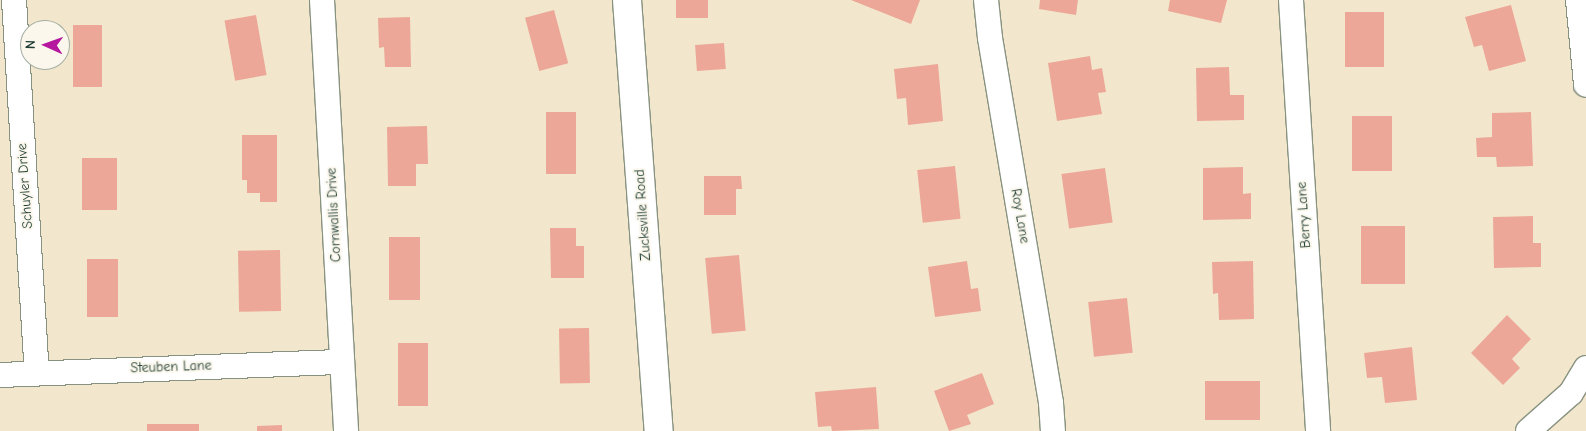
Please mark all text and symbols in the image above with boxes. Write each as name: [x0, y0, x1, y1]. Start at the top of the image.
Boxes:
north arrow: [20, 20, 70, 70]
text: N: [22, 40, 39, 49]
street label: Schuyler Drive: [14, 143, 36, 229]
street label: Cornwallis Drive: [323, 167, 345, 263]
street label: Zucksville Road: [631, 169, 655, 261]
street label: Berry Lane: [1293, 181, 1315, 249]
street label: Roy Lane: [1007, 187, 1033, 245]
street label: Steuben Lane: [130, 357, 212, 377]

